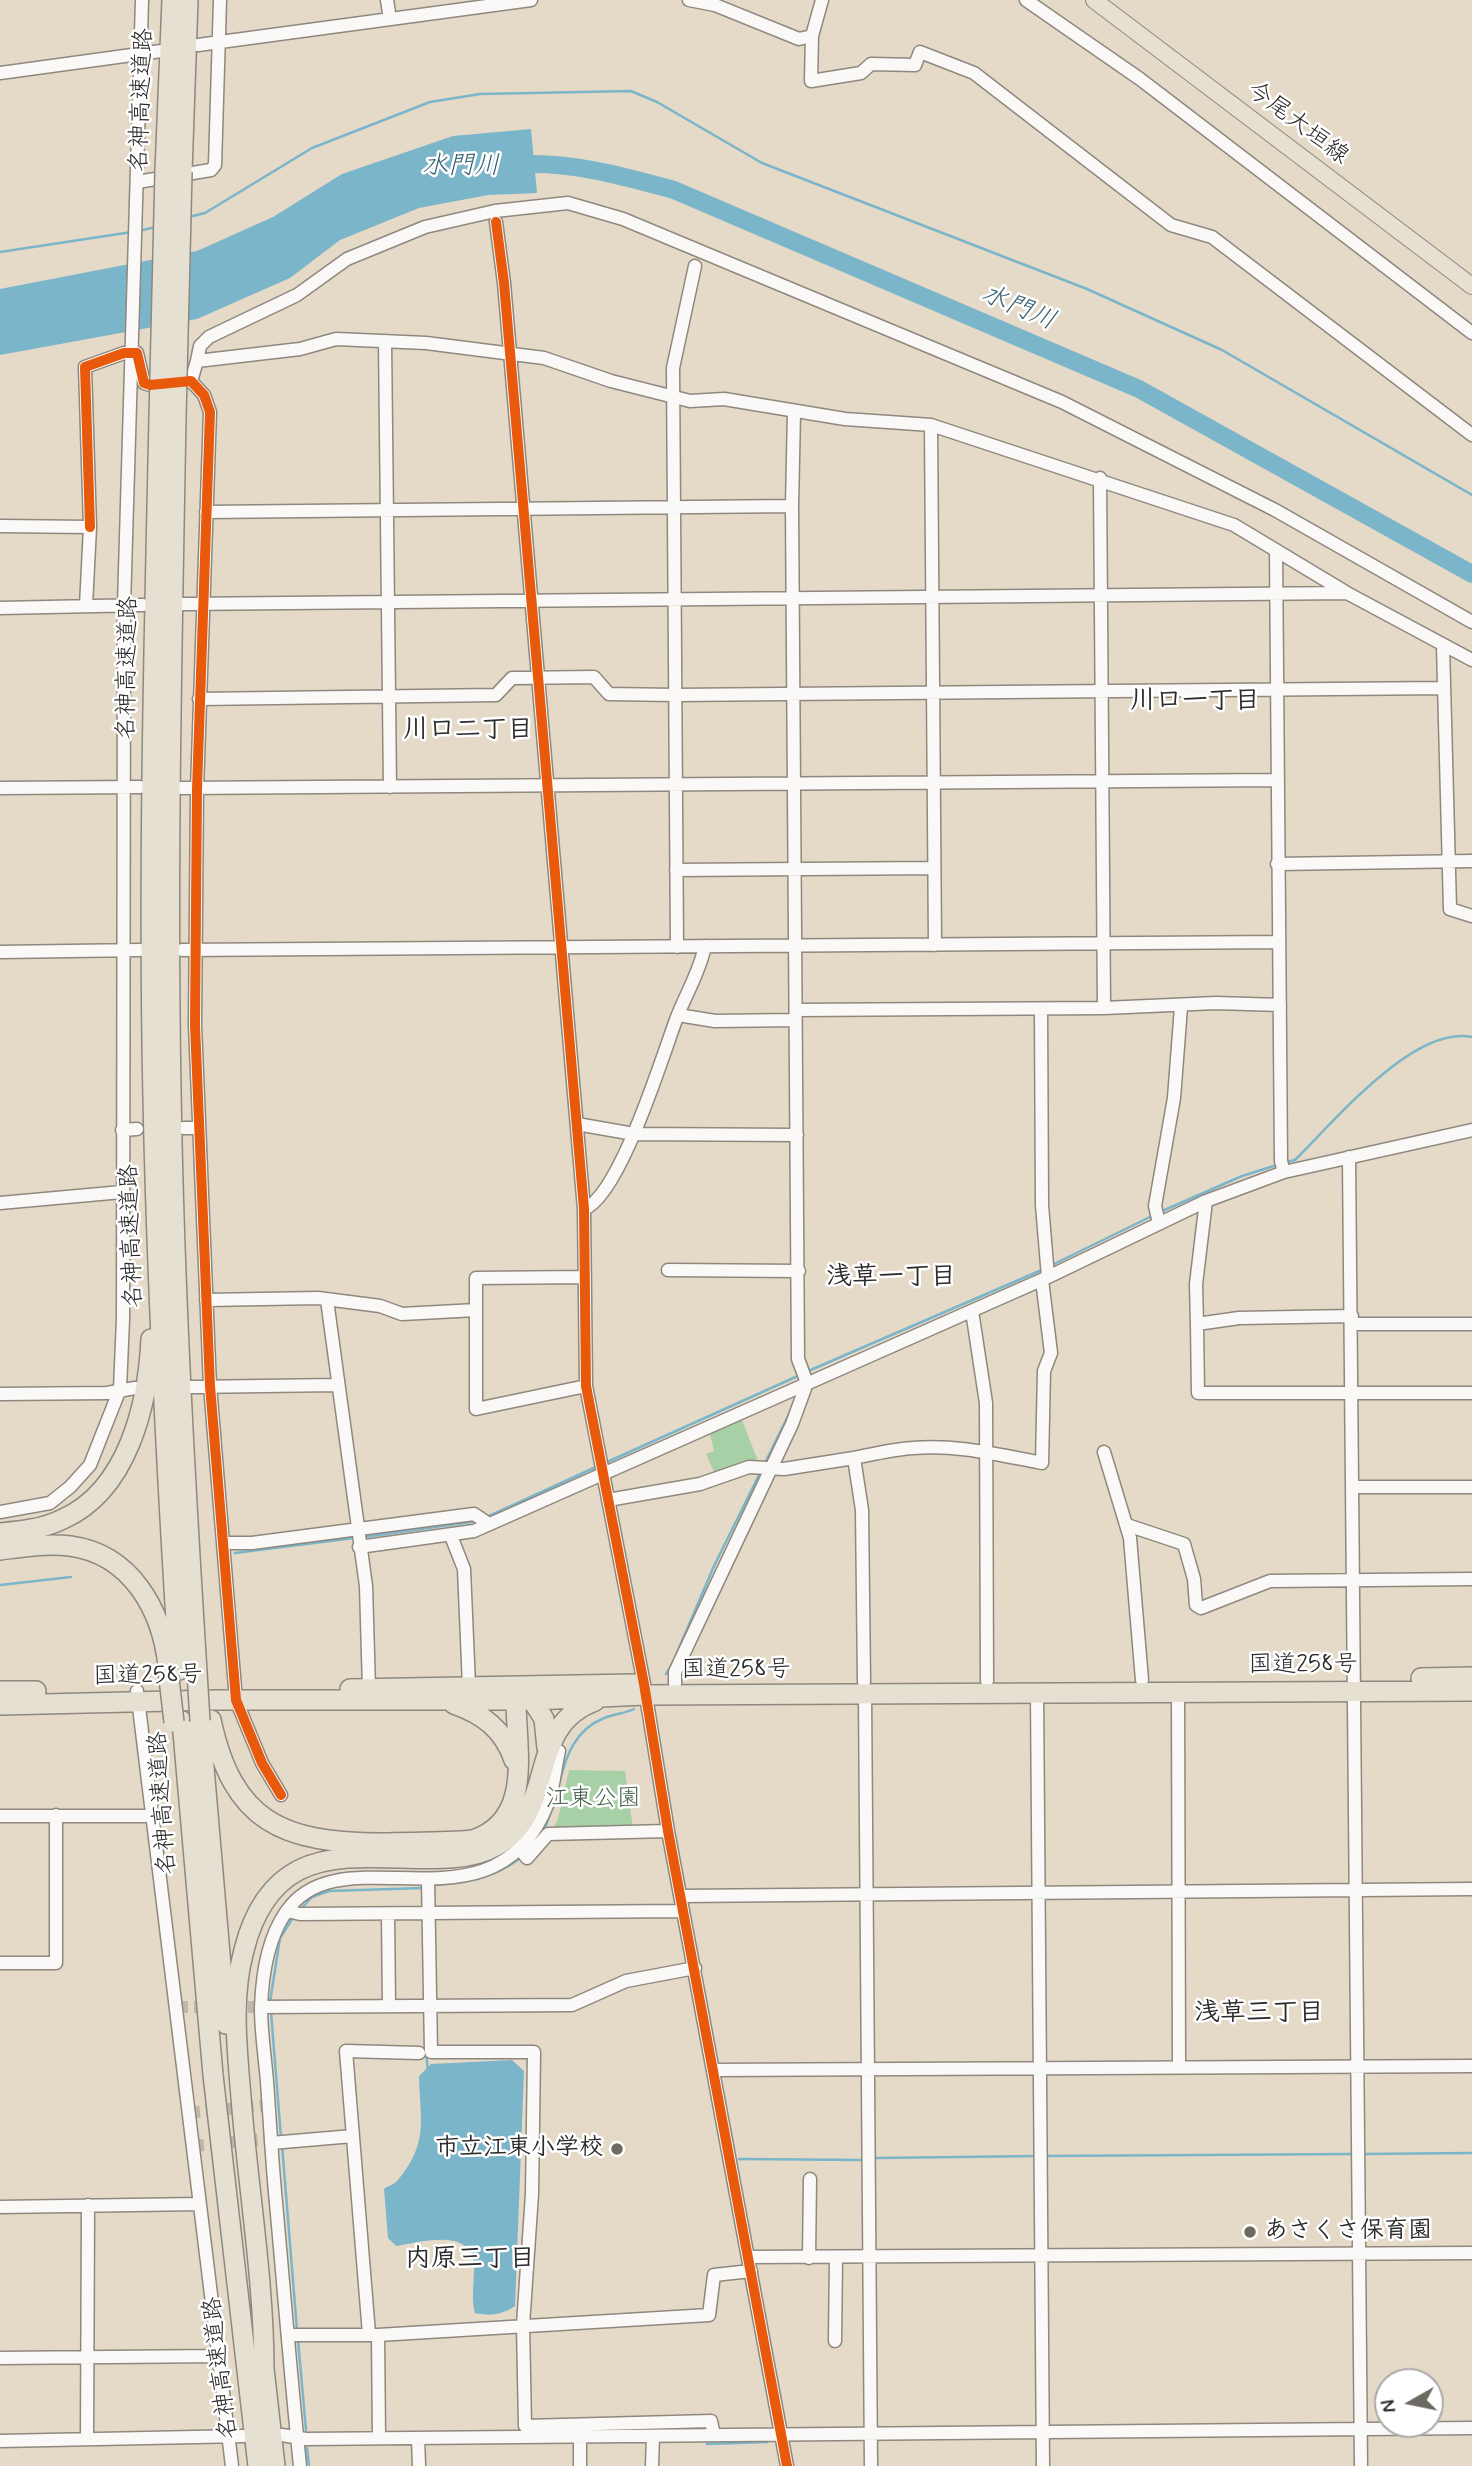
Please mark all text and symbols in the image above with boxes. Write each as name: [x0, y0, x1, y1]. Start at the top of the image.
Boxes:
street label: 名神高速道路: [126, 28, 160, 172]
street label: 今尾大垣線: [1240, 76, 1354, 172]
water label: 水門川: [422, 152, 500, 184]
water label: 水門川: [976, 279, 1060, 339]
street label: 名神高速道路: [113, 596, 145, 740]
district label: 川口一丁目: [1130, 687, 1260, 719]
district label: 川口二丁目: [403, 716, 533, 748]
street label: 名神高速道路: [116, 1164, 150, 1308]
district label: 浅草一丁目: [826, 1263, 956, 1295]
street label: 国道258号: [1248, 1652, 1358, 1680]
street label: 国道258号: [681, 1657, 791, 1685]
street label: 国道258号: [93, 1662, 203, 1692]
street label: 名神高速道路: [145, 1730, 183, 1876]
park label: 江東公園: [545, 1786, 641, 1814]
district label: 浅草三丁目: [1194, 1999, 1324, 2031]
place label: 市立江東小学校: [435, 2135, 603, 2163]
marker: 市立江東小学校: [609, 2141, 625, 2157]
place label: あさくさ保育園: [1264, 2218, 1432, 2246]
marker: あさくさ保育園: [1242, 2224, 1258, 2240]
district label: 内原三丁目: [405, 2245, 535, 2277]
street label: 名神高速道路: [199, 2295, 245, 2441]
north arrow: [1374, 2368, 1444, 2438]
text: N: [1376, 2398, 1403, 2414]

